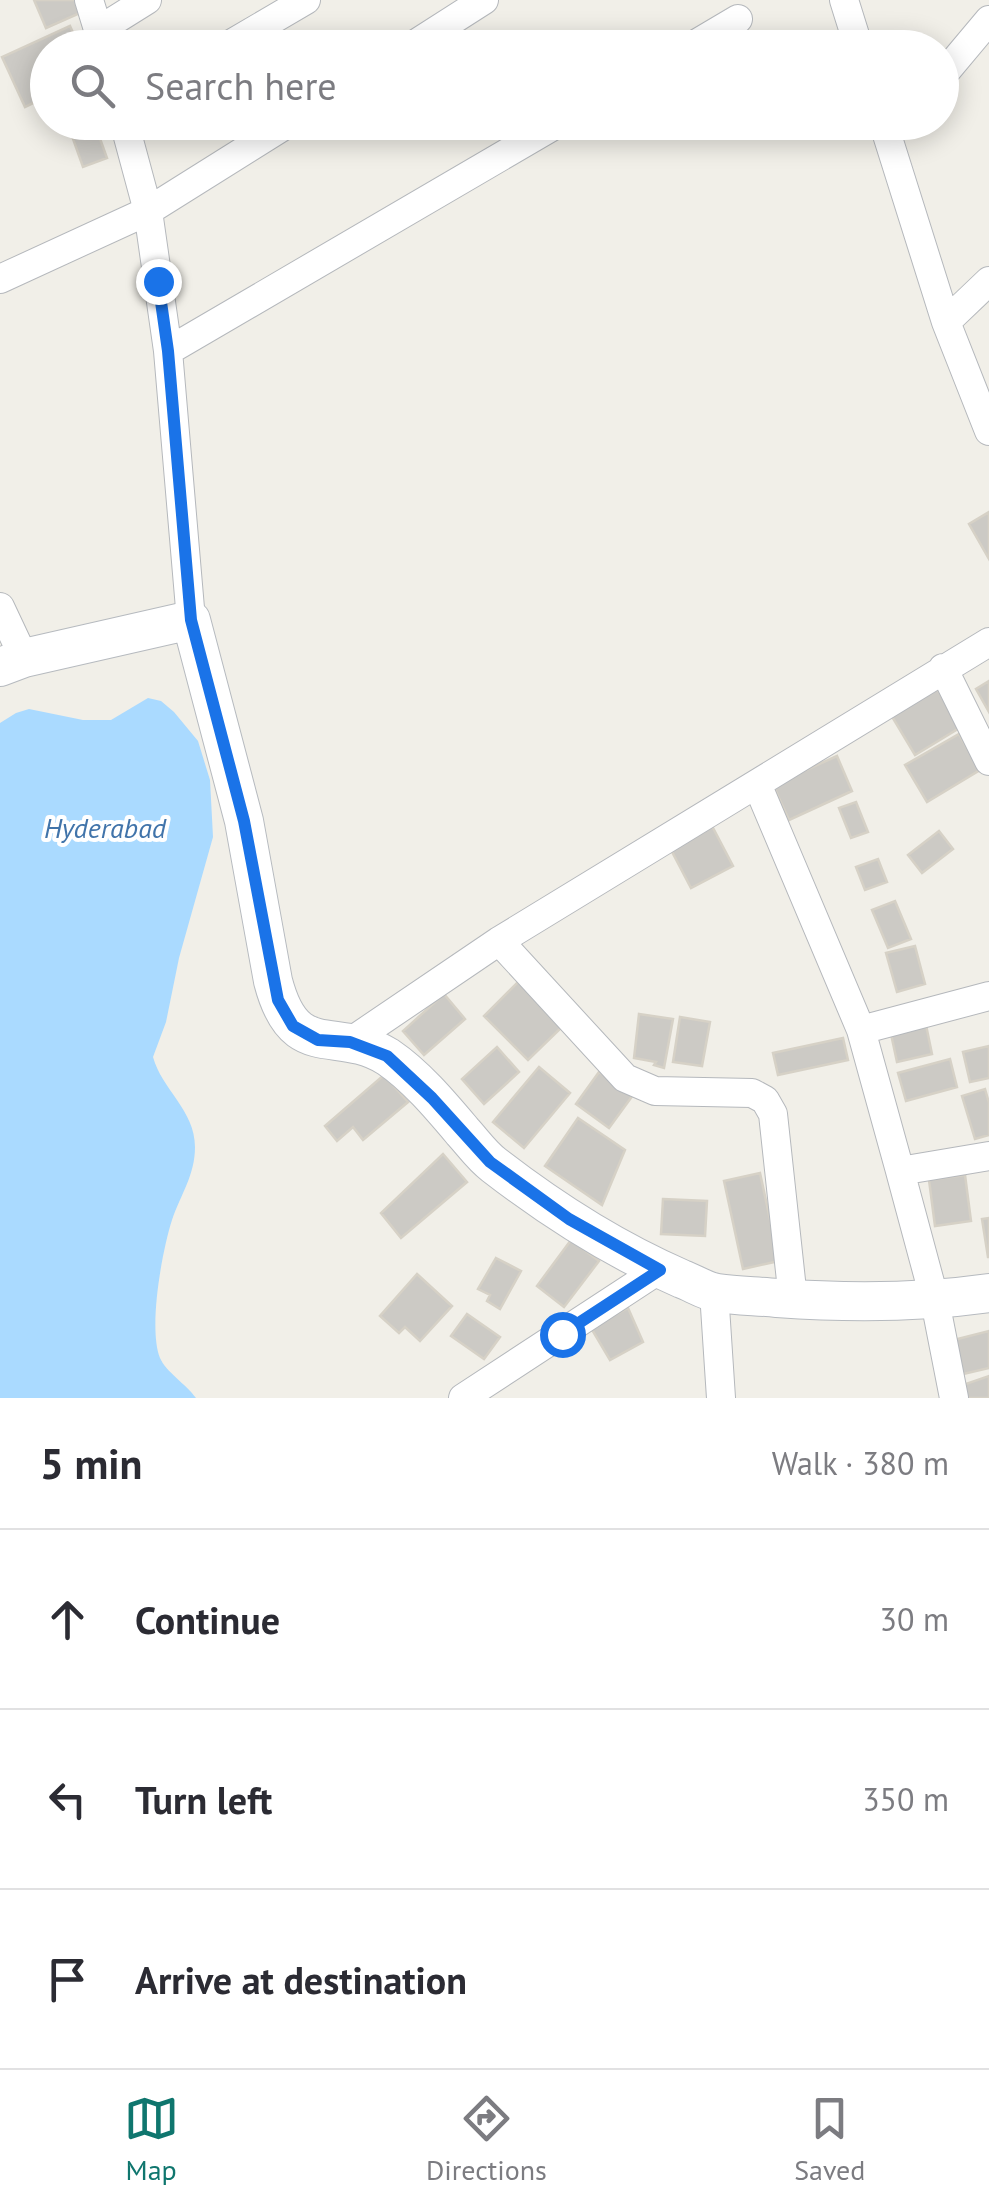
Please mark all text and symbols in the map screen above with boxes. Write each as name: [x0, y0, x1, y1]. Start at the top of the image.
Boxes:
search box: [30, 30, 959, 140]
icon: search: [65, 58, 120, 113]
text: Search here: [145, 61, 337, 110]
route end: [136, 259, 182, 305]
water label: Hyderabad: [44, 809, 167, 846]
route start: [540, 1312, 586, 1358]
text: 5 min: [40, 1436, 142, 1491]
text: Walk · 380 m: [772, 1442, 949, 1484]
icon: ahead: [40, 1592, 95, 1647]
text: Continue: [135, 1595, 280, 1644]
text: 30 m: [880, 1598, 949, 1640]
icon: left: [40, 1772, 95, 1827]
text: Turn left: [135, 1775, 272, 1824]
text: 350 m: [862, 1778, 949, 1820]
icon: arrive: [40, 1952, 95, 2007]
text: Arrive at destination: [135, 1955, 467, 2004]
tab: Map: [124, 2091, 179, 2188]
tab: Directions: [426, 2091, 547, 2188]
tab: Saved: [794, 2091, 865, 2188]

